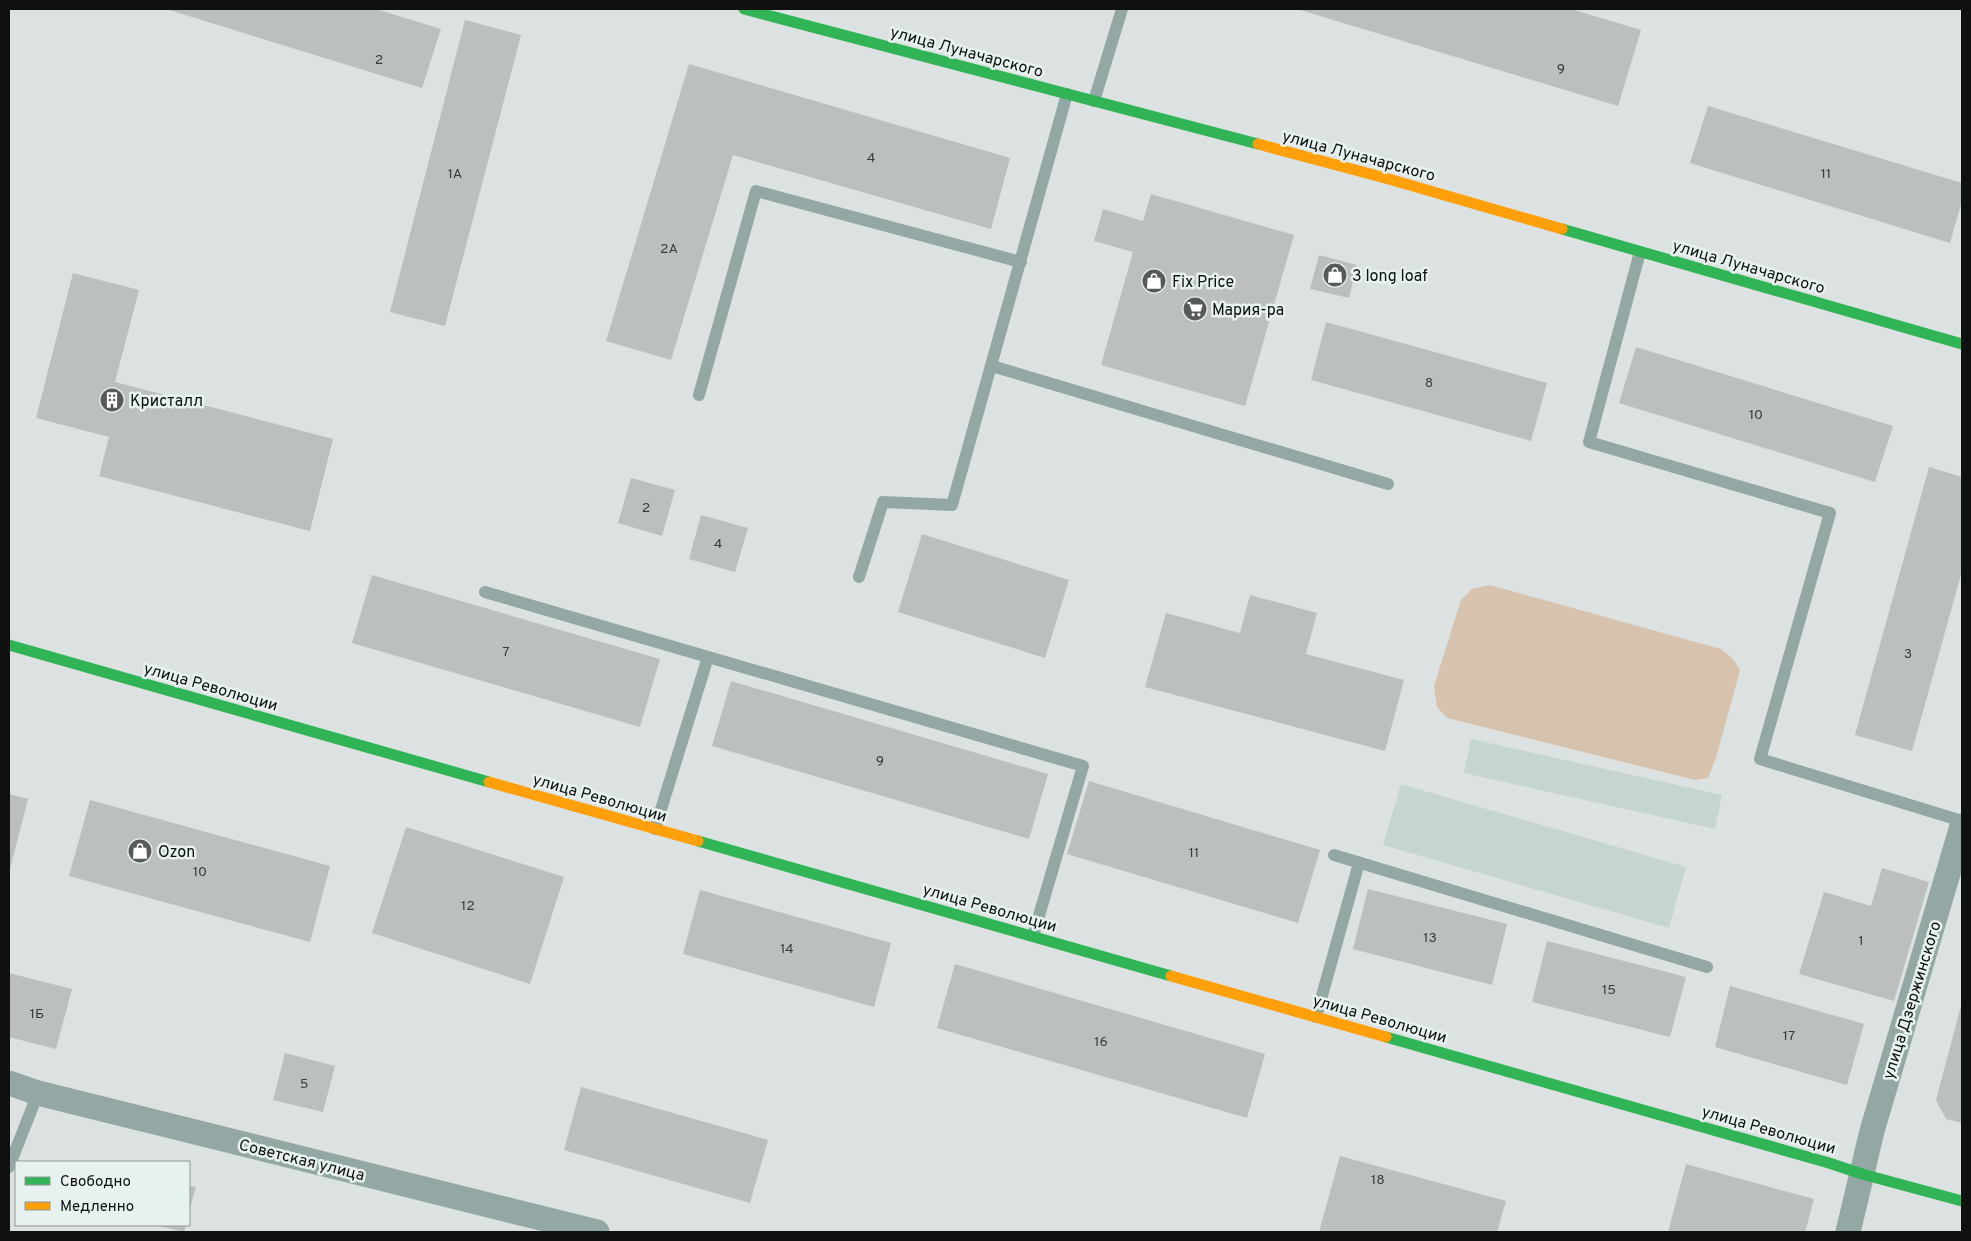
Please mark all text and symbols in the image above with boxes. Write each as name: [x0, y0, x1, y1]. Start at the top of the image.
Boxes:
street label: улица Луначарского: [888, 23, 1045, 83]
house number: 2: [375, 52, 383, 69]
house number: 9: [1557, 61, 1565, 78]
street label: улица Луначарского: [1280, 127, 1437, 187]
house number: 4: [867, 150, 875, 167]
house number: 1А: [448, 166, 462, 183]
house number: 11: [1821, 166, 1831, 183]
street label: улица Луначарского: [1670, 237, 1827, 299]
house number: 2А: [660, 241, 678, 258]
shop icon: 3 long loaf: [1322, 262, 1348, 288]
place label: 3 long loaf: [1352, 267, 1428, 287]
shop icon: Fix Price: [1141, 268, 1167, 294]
place label: Fix Price: [1172, 273, 1234, 293]
supermarket icon: Мария-ра: [1182, 296, 1208, 322]
place label: Мария-ра: [1212, 301, 1284, 321]
house number: 8: [1425, 375, 1433, 392]
building icon: Кристалл: [99, 387, 125, 413]
place label: Кристалл: [130, 392, 203, 412]
house number: 10: [1749, 407, 1763, 424]
house number: 2: [642, 500, 650, 517]
house number: 4: [714, 536, 722, 553]
house number: 7: [502, 644, 510, 661]
house number: 3: [1904, 646, 1912, 663]
street label: улица Революции: [141, 659, 280, 717]
house number: 9: [876, 753, 884, 770]
street label: улица Революции: [530, 770, 669, 828]
shop icon: Ozon: [127, 838, 153, 864]
place label: Ozon: [158, 843, 195, 863]
house number: 11: [1189, 845, 1199, 862]
house number: 10: [193, 864, 207, 881]
street label: улица Революции: [920, 880, 1059, 938]
house number: 12: [461, 898, 475, 915]
street label: улица Дзержинского: [1879, 919, 1947, 1082]
house number: 13: [1423, 930, 1437, 947]
house number: 1: [1858, 933, 1864, 950]
house number: 14: [780, 941, 794, 958]
house number: 15: [1602, 982, 1616, 999]
street label: улица Революции: [1310, 991, 1449, 1049]
house number: 1Б: [30, 1006, 44, 1023]
house number: 17: [1783, 1028, 1795, 1045]
house number: 16: [1094, 1034, 1108, 1051]
house number: 5: [300, 1076, 308, 1093]
street label: улица Революции: [1699, 1102, 1838, 1160]
street label: Советская улица: [237, 1136, 366, 1186]
legend: [15, 1161, 190, 1226]
house number: 18: [1371, 1172, 1385, 1189]
text: Свободно: [60, 1173, 131, 1192]
text: Медленно: [60, 1198, 134, 1217]

